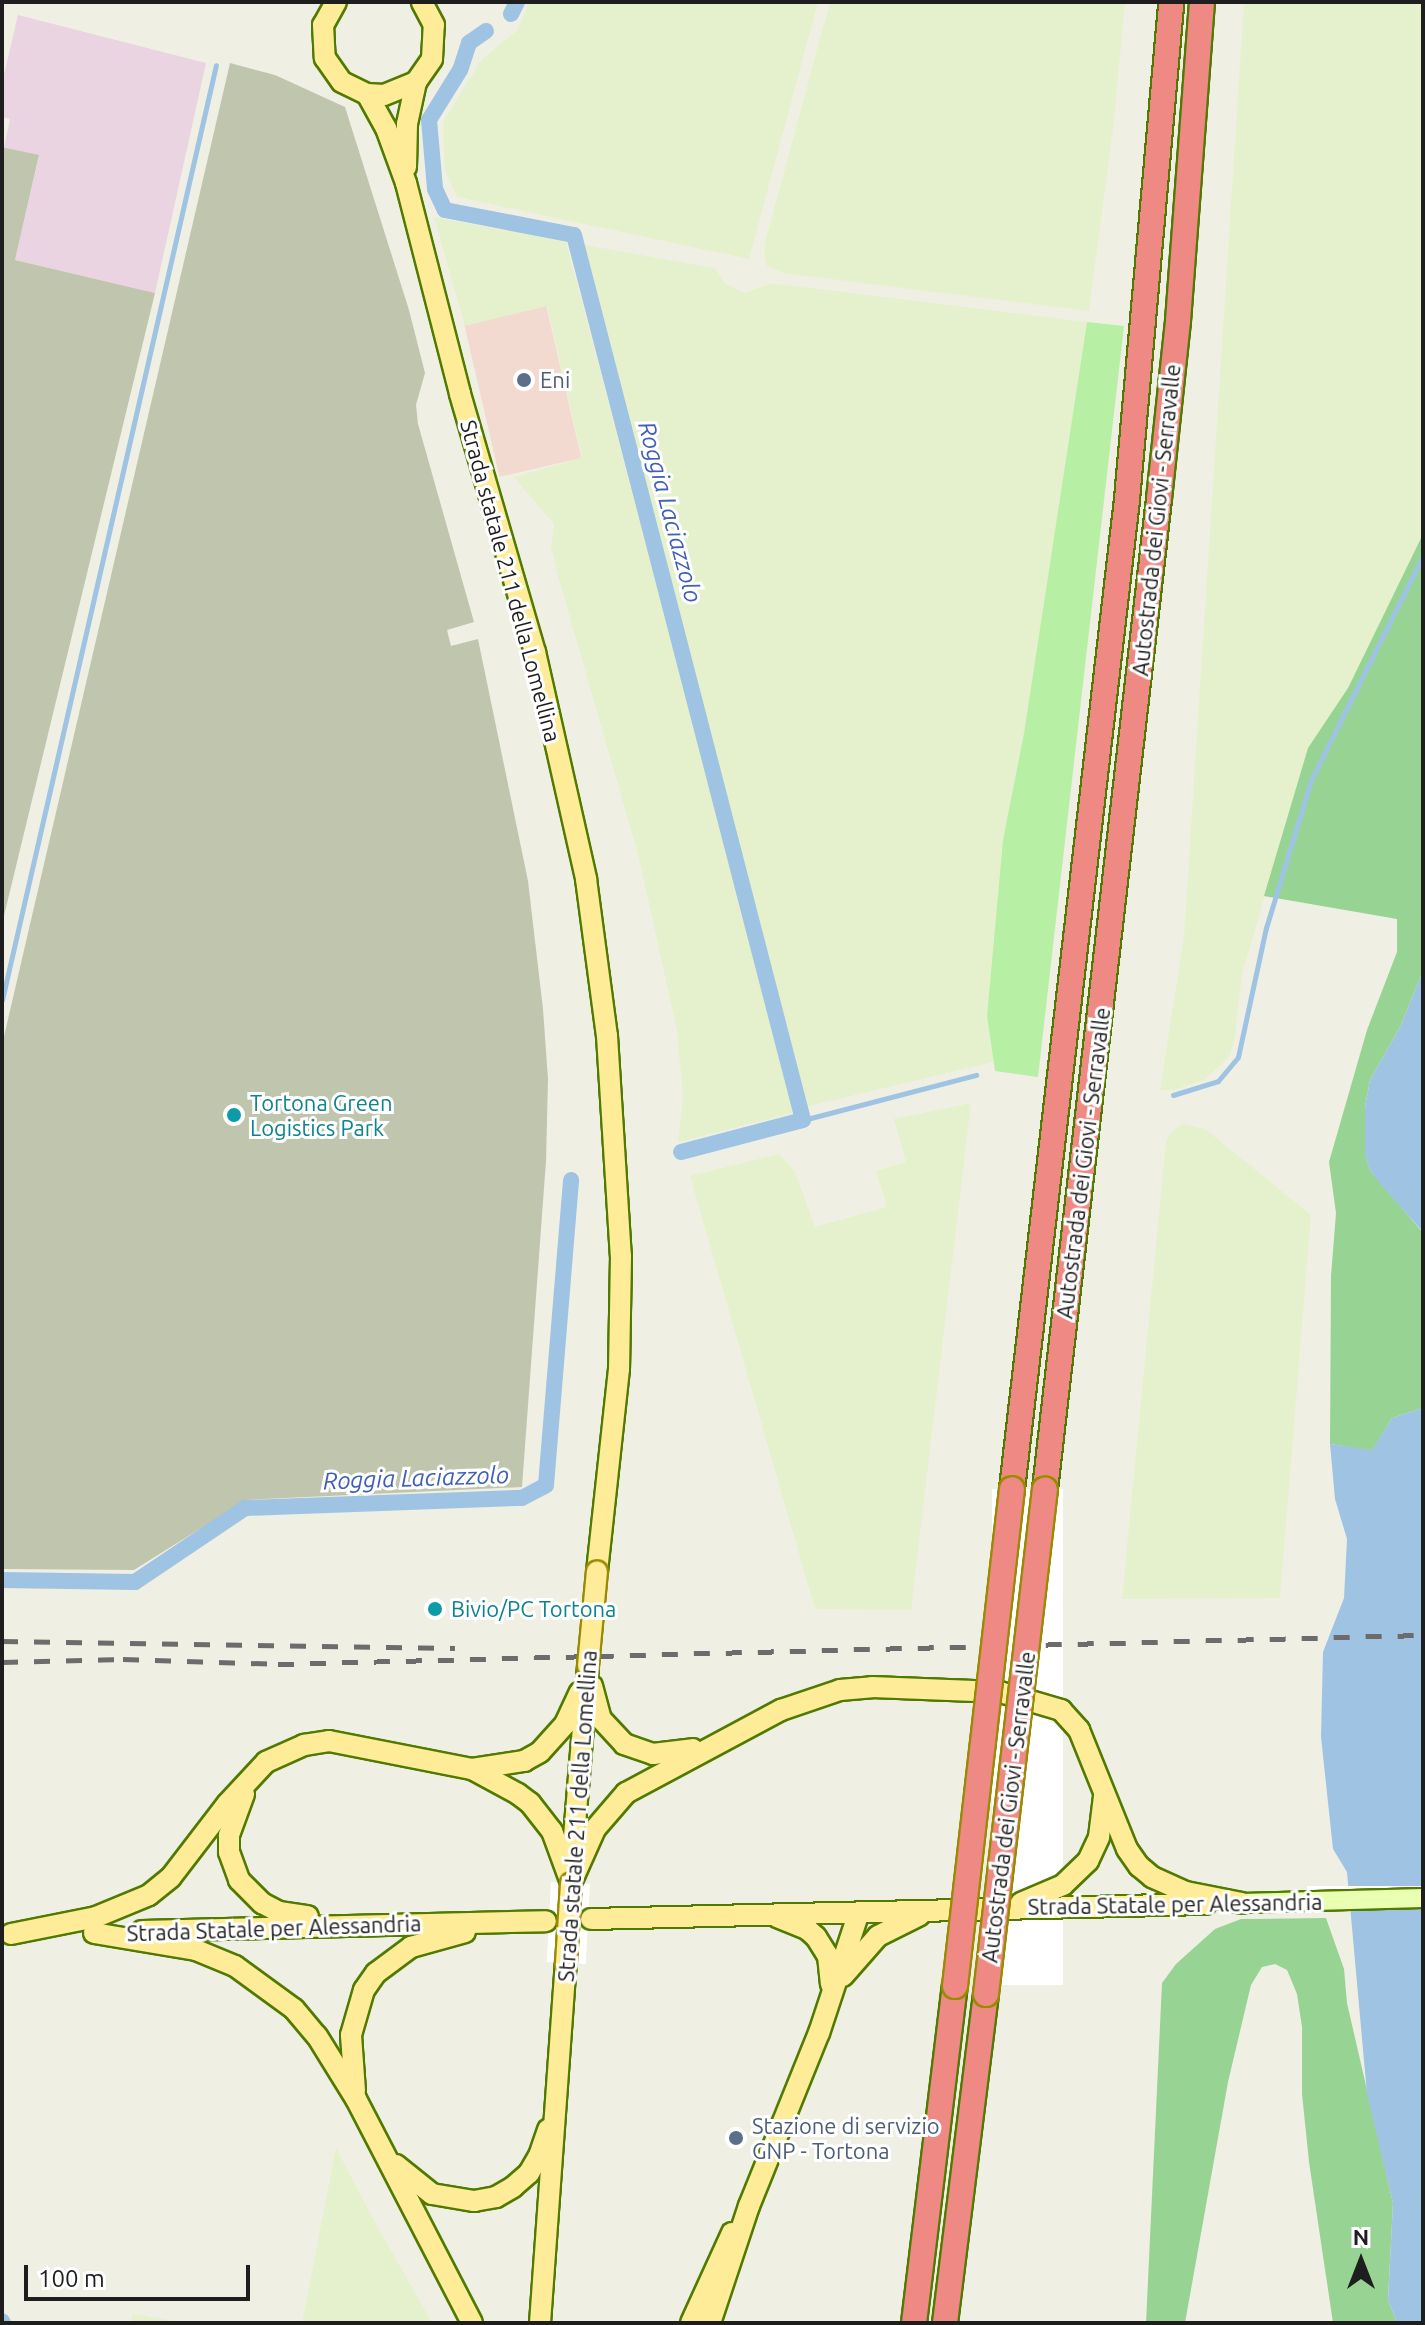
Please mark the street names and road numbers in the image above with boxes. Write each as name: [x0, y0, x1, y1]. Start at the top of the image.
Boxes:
street label: Autostrada dei Giovi - Serravalle: [1126, 363, 1186, 677]
street label: Strada statale 211 della Lomellina: [455, 417, 567, 745]
street label: Autostrada dei Giovi - Serravalle: [1051, 1006, 1115, 1320]
street label: Strada statale 211 della Lomellina: [552, 1649, 602, 1983]
street label: Autostrada dei Giovi - Serravalle: [976, 1650, 1040, 1964]
street label: Strada Statale per Alessandria: [1027, 1888, 1323, 1920]
street label: Strada Statale per Alessandria: [126, 1910, 422, 1946]

